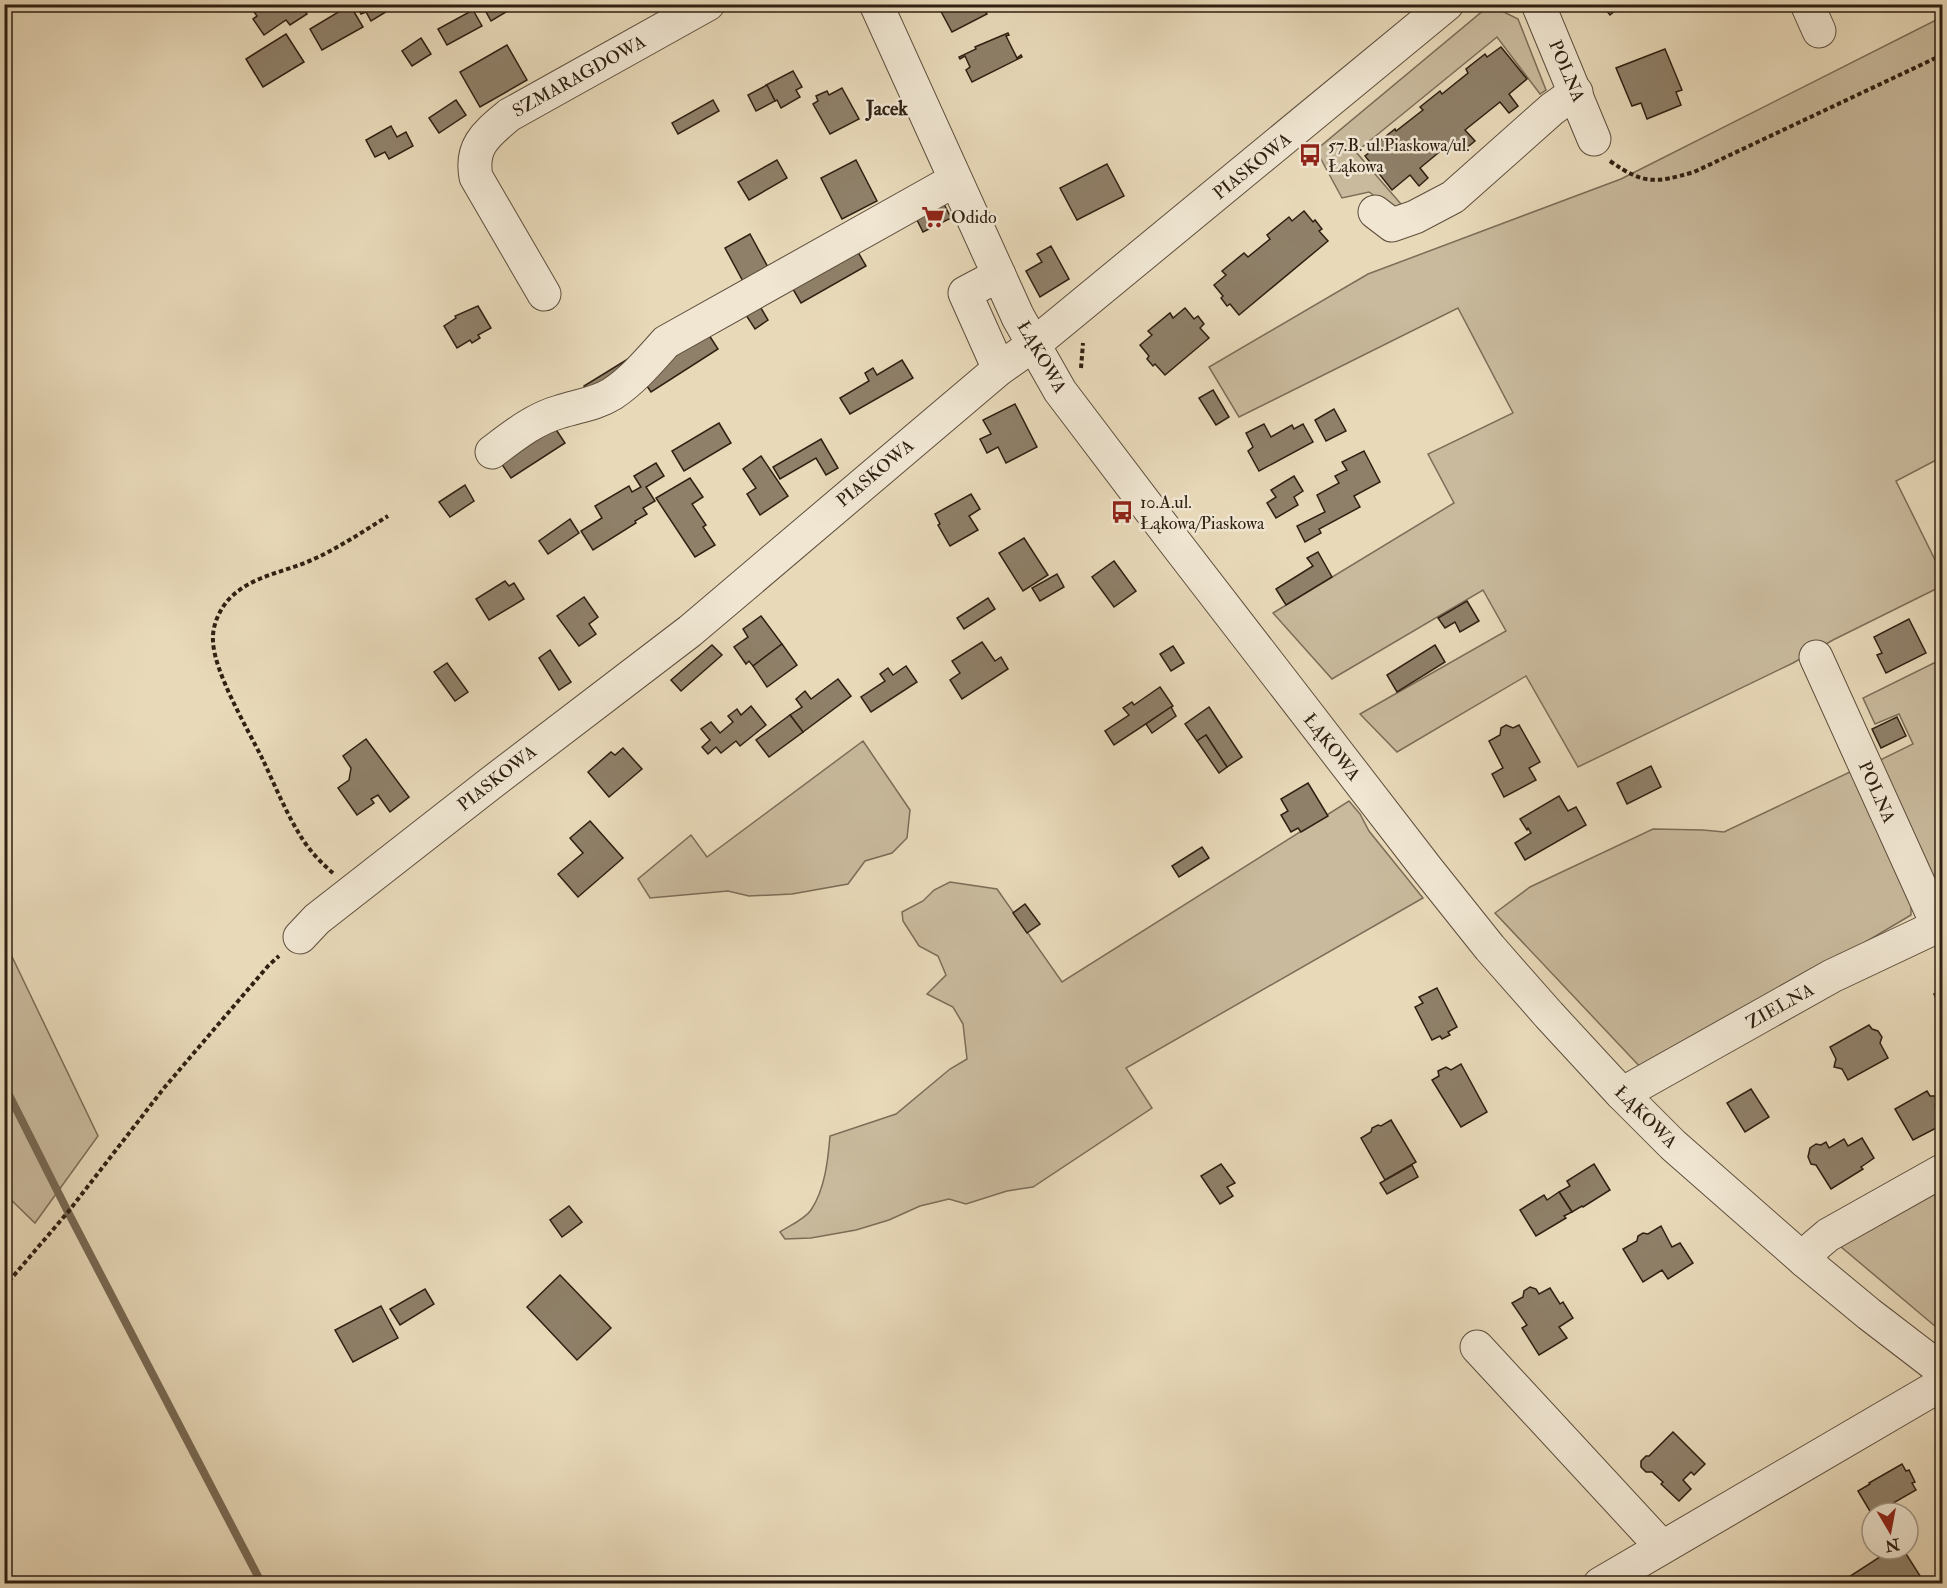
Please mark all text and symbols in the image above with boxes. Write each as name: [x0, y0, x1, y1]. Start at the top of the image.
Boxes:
street label: SZMARAGDOWA: [508, 30, 651, 123]
street label: POLNA: [1543, 37, 1590, 106]
district label: Jacek: [865, 96, 908, 121]
street label: PIASKOWA: [1209, 127, 1297, 205]
place label: 57.B. ul.Piaskowa/ul. Łąkowa: [1328, 134, 1470, 178]
bus stop icon: 57.B. ul.Piaskowa/ul. Łąkowa: [1297, 142, 1323, 168]
supermarket icon: Odido: [920, 204, 946, 230]
place label: Odido: [951, 206, 997, 229]
street label: ŁĄKOWA: [1012, 317, 1072, 398]
street label: PIASKOWA: [832, 434, 919, 512]
place label: 10.A.ul. Łąkowa/Piaskowa: [1140, 491, 1265, 535]
bus stop icon: 10.A.ul. Łąkowa/Piaskowa: [1109, 499, 1135, 525]
street label: ŁĄKOWA: [1298, 709, 1366, 786]
street label: PIASKOWA: [453, 740, 542, 816]
street label: POLNA: [1853, 758, 1901, 827]
street label: ZIELNA: [1742, 978, 1819, 1034]
street label: ŁĄKOWA: [1609, 1081, 1682, 1154]
north arrow: [1860, 1501, 1920, 1561]
text: N: [1883, 1534, 1902, 1556]

